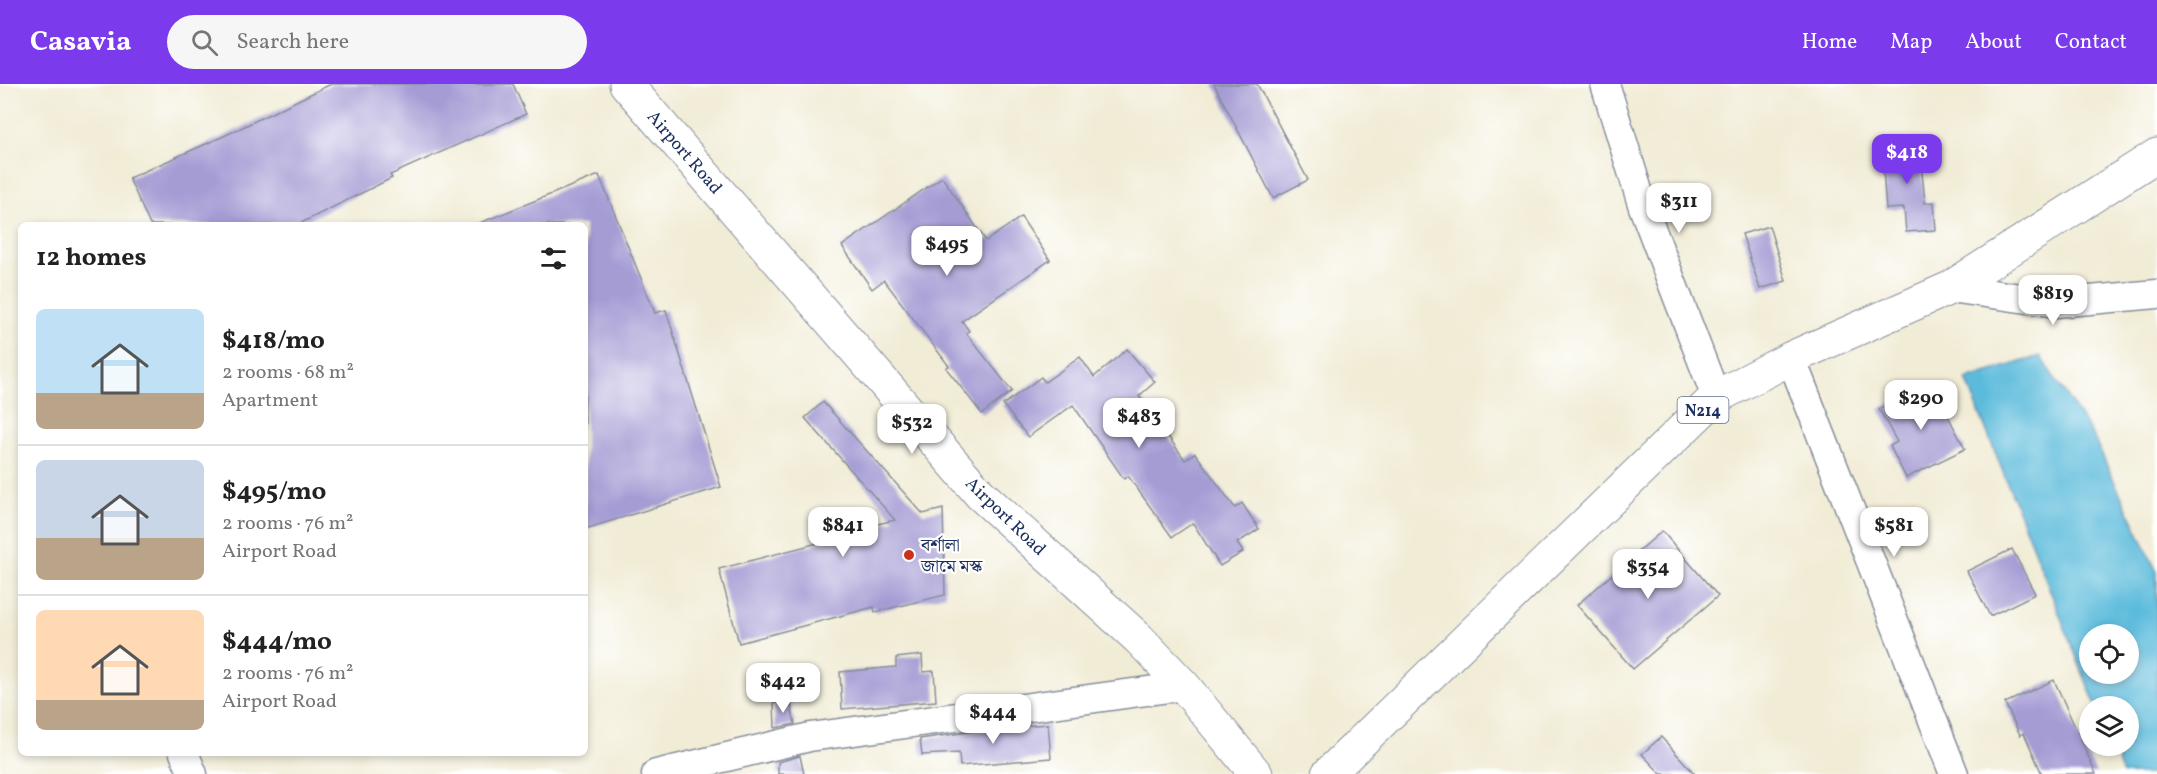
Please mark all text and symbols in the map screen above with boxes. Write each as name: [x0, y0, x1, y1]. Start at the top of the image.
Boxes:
search box: [167, 15, 587, 69]
text: Casavia: [30, 23, 131, 62]
icon: search: [188, 26, 221, 59]
text: Search here: [236, 27, 349, 58]
text: Home: [1802, 28, 1857, 57]
text: Map: [1890, 28, 1932, 57]
text: About: [1965, 28, 2022, 57]
text: Contact: [2055, 28, 2127, 57]
street label: Airport Road: [640, 106, 727, 200]
pin: $418: [1871, 134, 1943, 185]
text: $418: [1886, 139, 1928, 167]
pin: $311: [1643, 183, 1715, 234]
text: $311: [1660, 188, 1698, 216]
pin: $495: [911, 226, 983, 277]
text: $495: [925, 231, 969, 259]
text: 12 homes: [36, 240, 147, 276]
icon: filters: [537, 242, 570, 275]
pin: $819: [2017, 275, 2089, 326]
text: $819: [2032, 280, 2074, 308]
text: $418/mo: [222, 323, 325, 359]
icon: home: [84, 333, 156, 405]
text: 2 rooms · 68 m²: [222, 359, 354, 387]
pin: $290: [1885, 380, 1957, 431]
text: $290: [1898, 385, 1944, 413]
text: Apartment: [222, 387, 318, 415]
road number: N214: [1678, 397, 1728, 423]
pin: $483: [1103, 398, 1175, 449]
text: $483: [1117, 403, 1161, 431]
pin: $532: [876, 404, 948, 455]
text: $532: [891, 409, 933, 437]
street label: Airport Road: [959, 472, 1051, 562]
text: $495/mo: [222, 474, 326, 510]
icon: home: [84, 484, 156, 556]
pin: $841: [807, 507, 879, 558]
pin: $581: [1858, 507, 1930, 558]
text: 2 rooms · 76 m²: [222, 510, 354, 538]
text: $841: [822, 512, 864, 540]
text: $581: [1874, 512, 1914, 540]
place label: বর্শালা জামে মস্ক: [920, 534, 983, 580]
text: Airport Road: [222, 538, 337, 566]
marker: বর্শালা জামে মস্ক: [902, 548, 916, 562]
pin: $354: [1612, 549, 1684, 600]
text: $354: [1626, 554, 1670, 582]
text: $444/mo: [222, 624, 332, 660]
map controls: [2079, 624, 2139, 756]
button: locate: [2079, 624, 2139, 684]
icon: home: [84, 634, 156, 706]
text: 2 rooms · 76 m²: [222, 660, 354, 688]
pin: $442: [747, 663, 819, 714]
text: $442: [760, 668, 806, 696]
text: Airport Road: [222, 688, 337, 716]
pin: $444: [957, 694, 1029, 745]
button: layers: [2079, 696, 2139, 756]
text: $444: [969, 699, 1017, 727]

